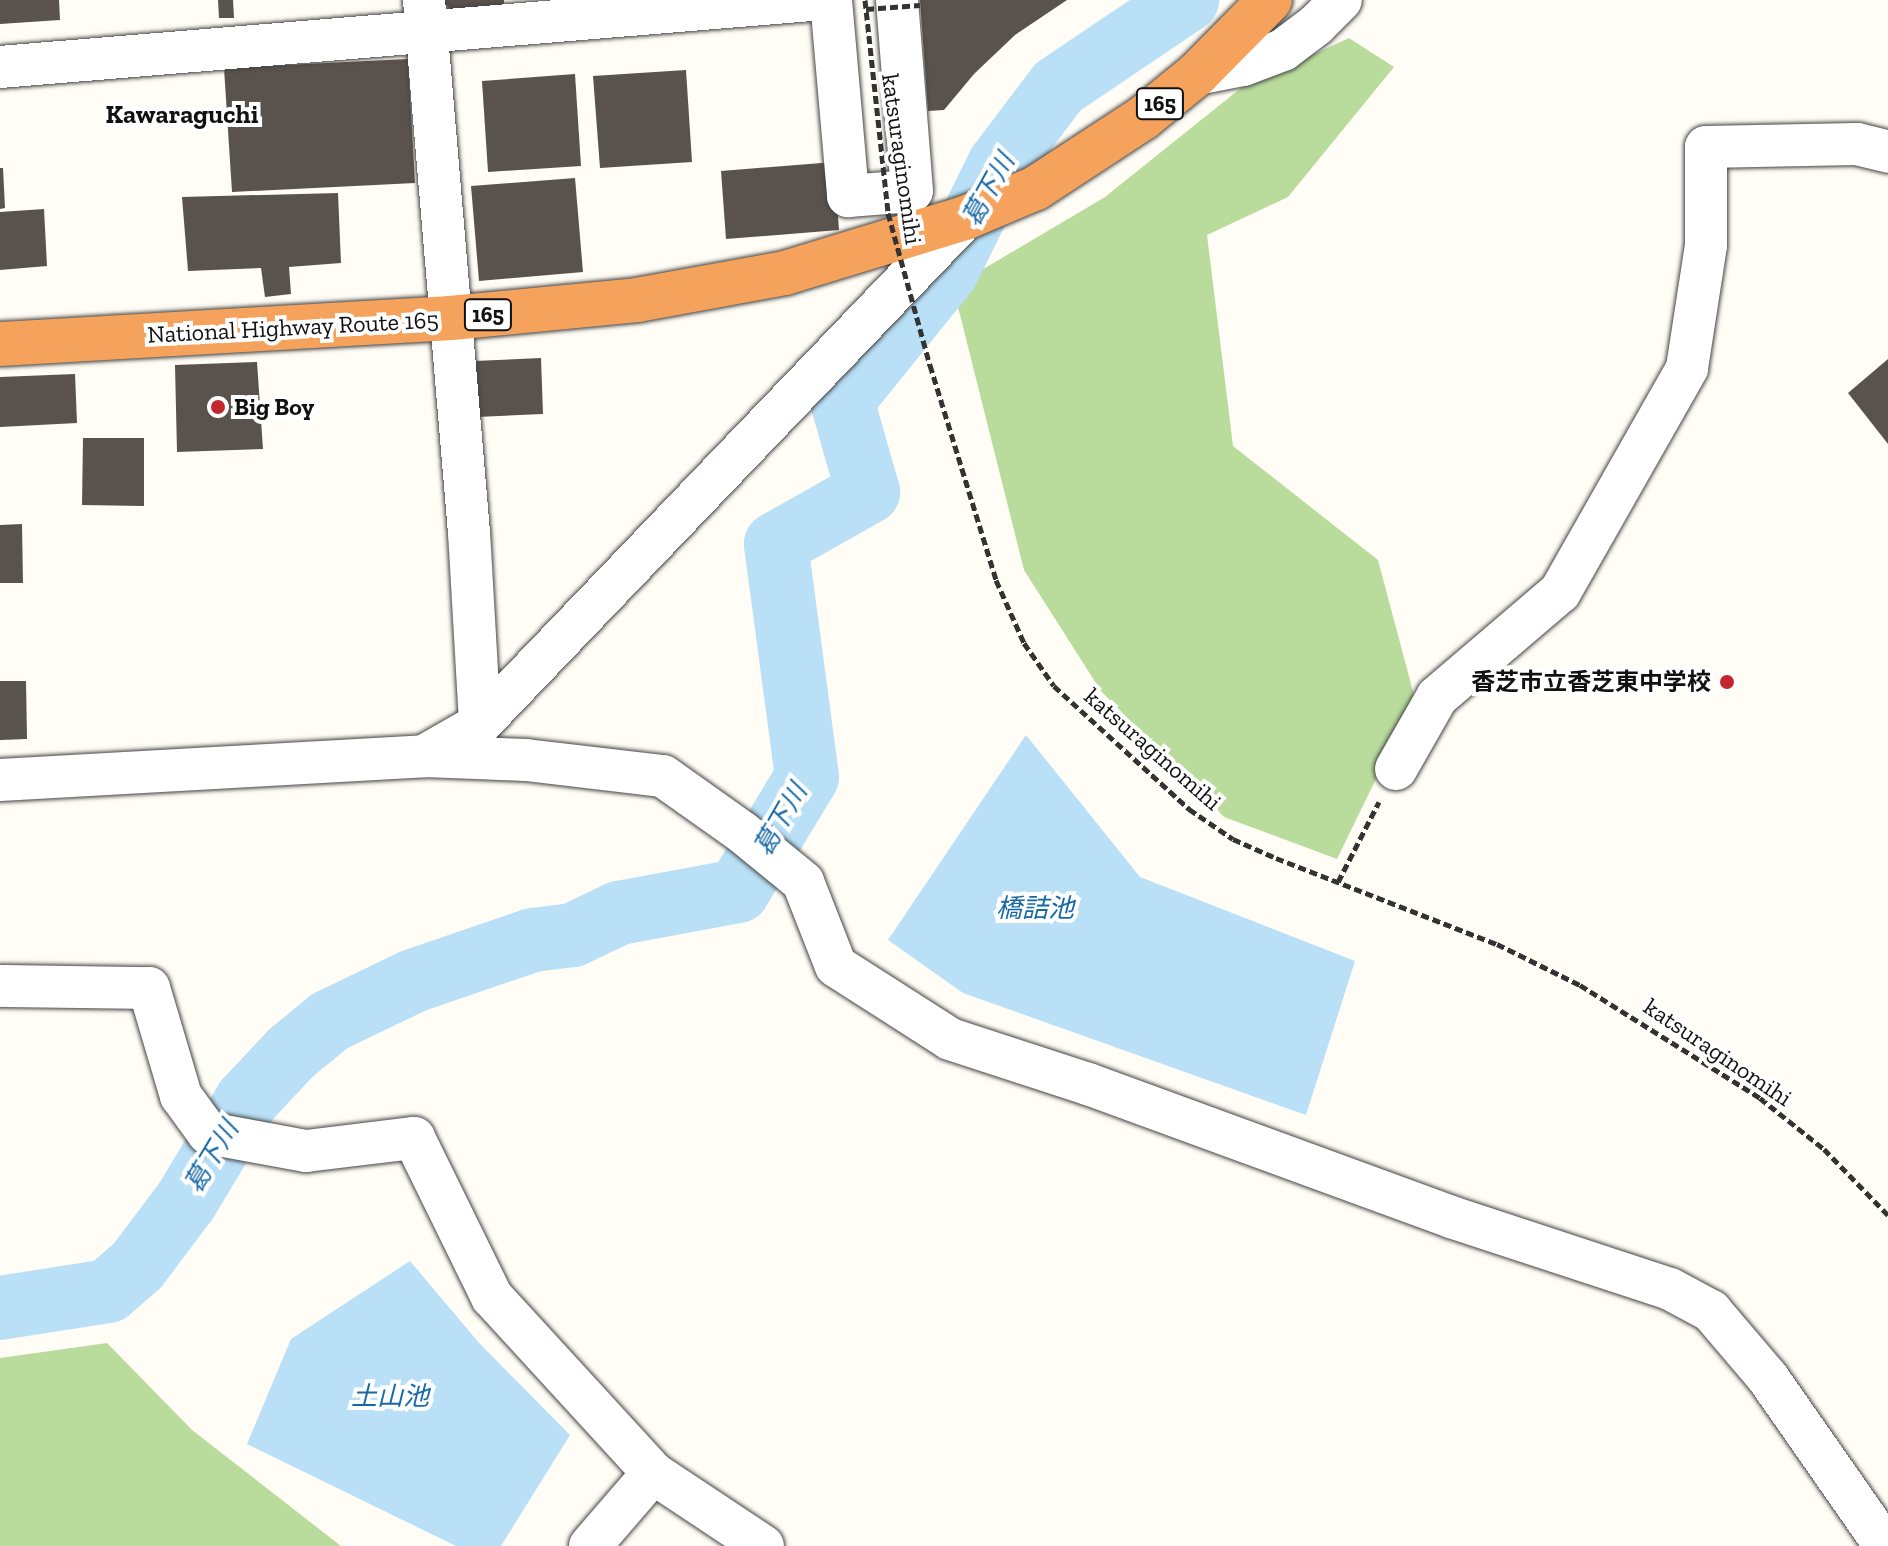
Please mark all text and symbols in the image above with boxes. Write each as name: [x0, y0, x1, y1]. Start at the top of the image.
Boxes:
street label: katsuraginomihi: [876, 72, 928, 246]
road number: 165: [1134, 86, 1186, 122]
district label: Kawaraguchi: [106, 99, 258, 131]
water label: 葛下川: [956, 148, 1022, 232]
road number: 165: [462, 297, 514, 333]
street label: National Highway Route 165: [146, 305, 440, 349]
place label: Big Boy: [234, 393, 314, 421]
marker: Big Boy: [209, 398, 227, 416]
place label: 香芝市立香芝東中学校: [1471, 668, 1711, 696]
marker: 香芝市立香芝東中学校: [1718, 673, 1736, 691]
street label: katsuraginomihi: [1079, 682, 1227, 816]
water label: 葛下川: [748, 778, 814, 862]
water label: 橋詰池: [996, 893, 1074, 925]
street label: katsuraginomihi: [1639, 992, 1797, 1112]
water label: 葛下川: [179, 1116, 245, 1198]
water label: 土山池: [351, 1381, 429, 1413]

